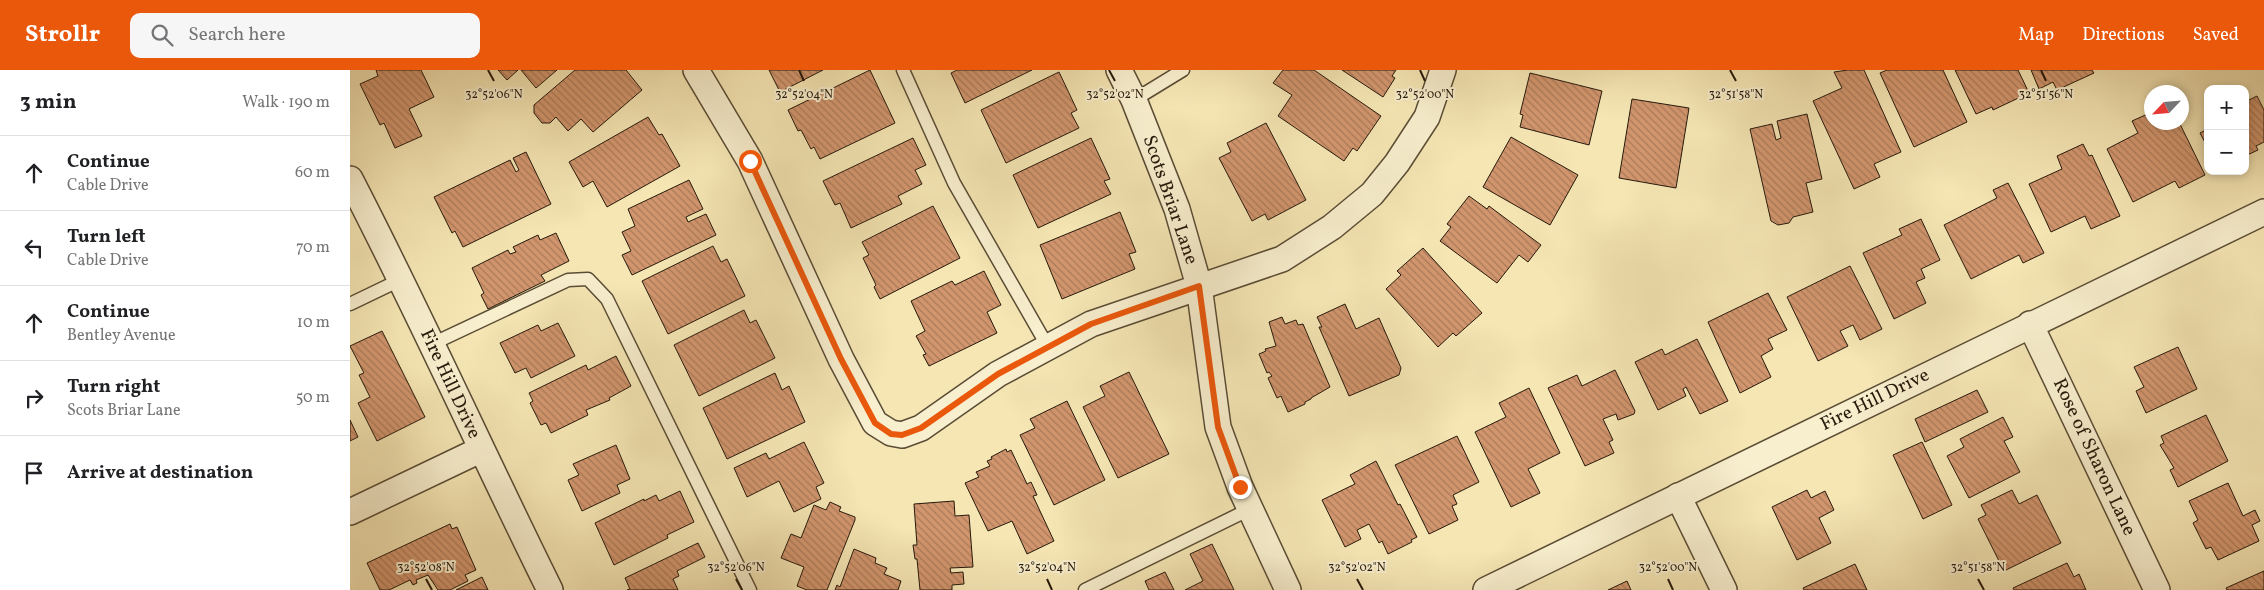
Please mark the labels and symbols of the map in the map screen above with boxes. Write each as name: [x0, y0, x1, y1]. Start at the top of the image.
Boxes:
north arrow: [2144, 85, 2189, 130]
text: 32°52'06"N: [465, 87, 523, 103]
text: 32°52'04"N: [775, 87, 833, 103]
text: 32°52'02"N: [1086, 87, 1144, 103]
text: 32°52'00"N: [1396, 87, 1454, 103]
text: 32°51'58"N: [1709, 87, 1763, 103]
text: 32°51'56"N: [2019, 87, 2073, 103]
street label: Scots Briar Lane: [1136, 132, 1204, 268]
route start: [739, 150, 762, 173]
street label: Fire Hill Drive: [413, 325, 487, 443]
street label: Fire Hill Drive: [1816, 362, 1934, 438]
street label: Rose of Sharon Lane: [2046, 374, 2142, 540]
route end: [1229, 476, 1252, 499]
text: 32°52'08"N: [397, 560, 455, 576]
text: 32°52'06"N: [707, 560, 765, 576]
text: 32°52'04"N: [1018, 560, 1076, 576]
text: 32°52'02"N: [1328, 560, 1386, 576]
text: 32°52'00"N: [1639, 560, 1697, 576]
text: 32°51'58"N: [1951, 560, 2005, 576]

